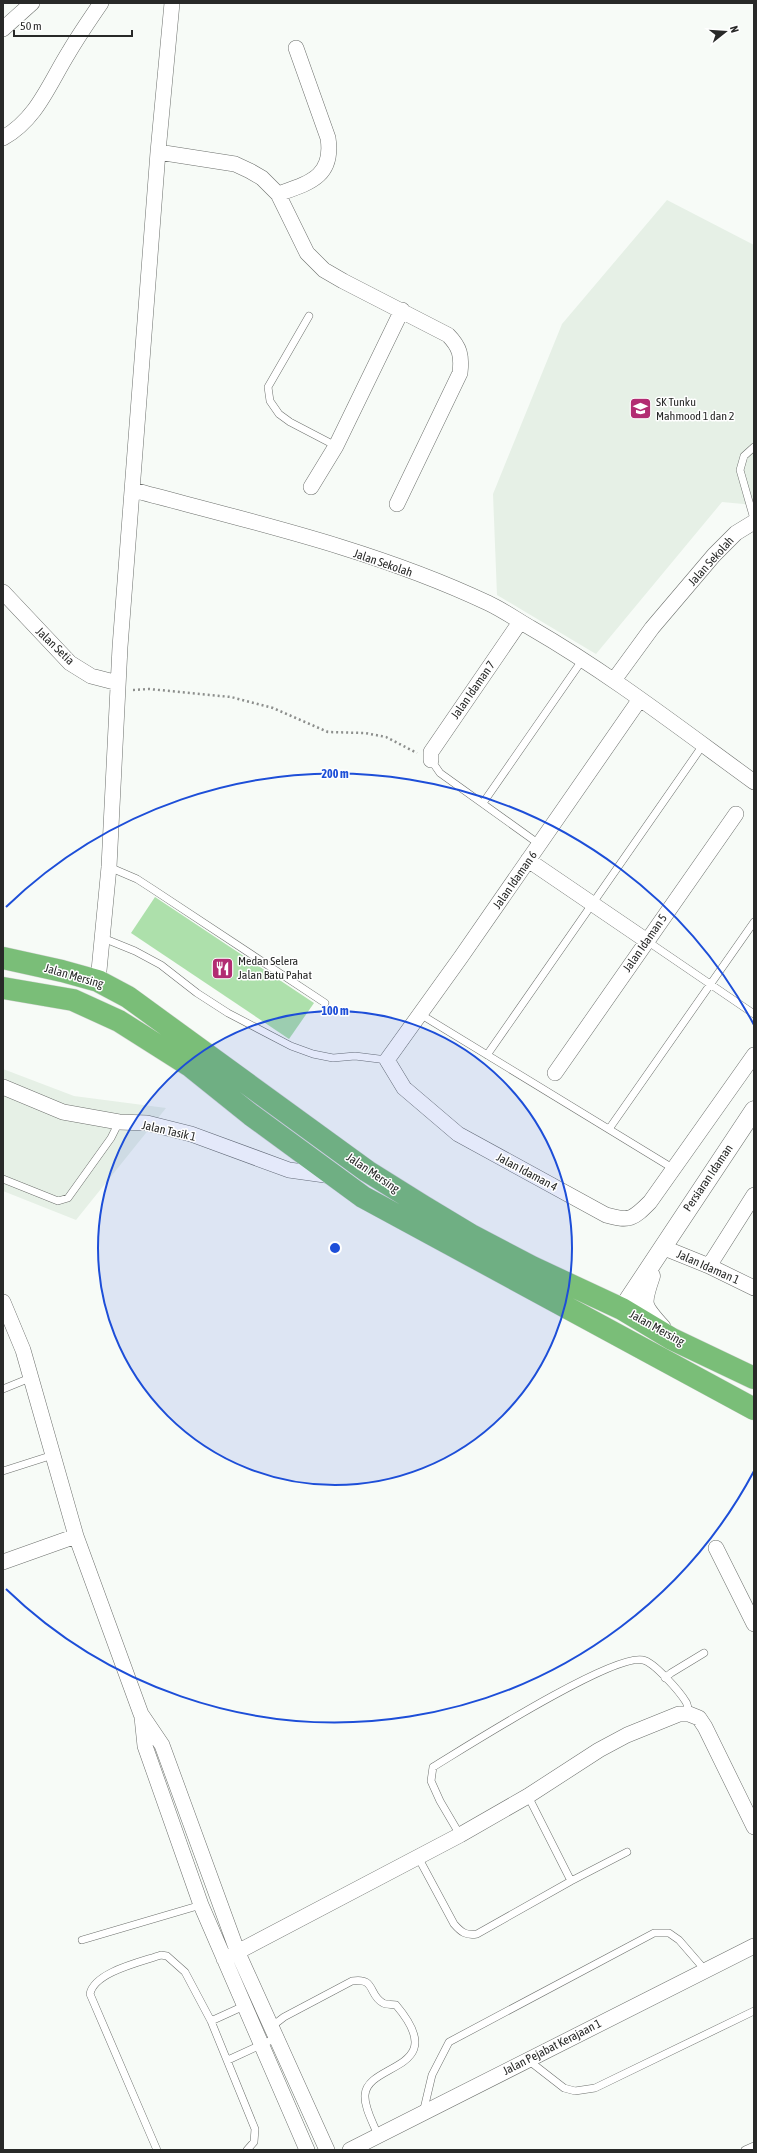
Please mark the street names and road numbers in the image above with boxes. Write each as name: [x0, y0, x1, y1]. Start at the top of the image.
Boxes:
street label: Jalan Sekolah: [685, 533, 737, 589]
street label: Jalan Sekolah: [352, 546, 414, 580]
street label: Jalan Setia: [33, 624, 77, 668]
street label: Jalan Idaman 7: [448, 658, 498, 722]
street label: Jalan Idaman 6: [490, 848, 540, 912]
street label: Jalan Idaman 5: [620, 911, 670, 975]
street label: Jalan Mersing: [43, 961, 106, 991]
street label: Jalan Tasik 1: [141, 1118, 198, 1144]
street label: Persiaran Idaman: [680, 1142, 736, 1214]
street label: Jalan Mersing: [344, 1150, 403, 1196]
street label: Jalan Idaman 4: [494, 1150, 560, 1194]
street label: Jalan Idaman 1: [674, 1247, 742, 1287]
street label: Jalan Mersing: [627, 1307, 688, 1349]
street label: Jalan Pejabat Kerajaan 1: [500, 2016, 604, 2078]

